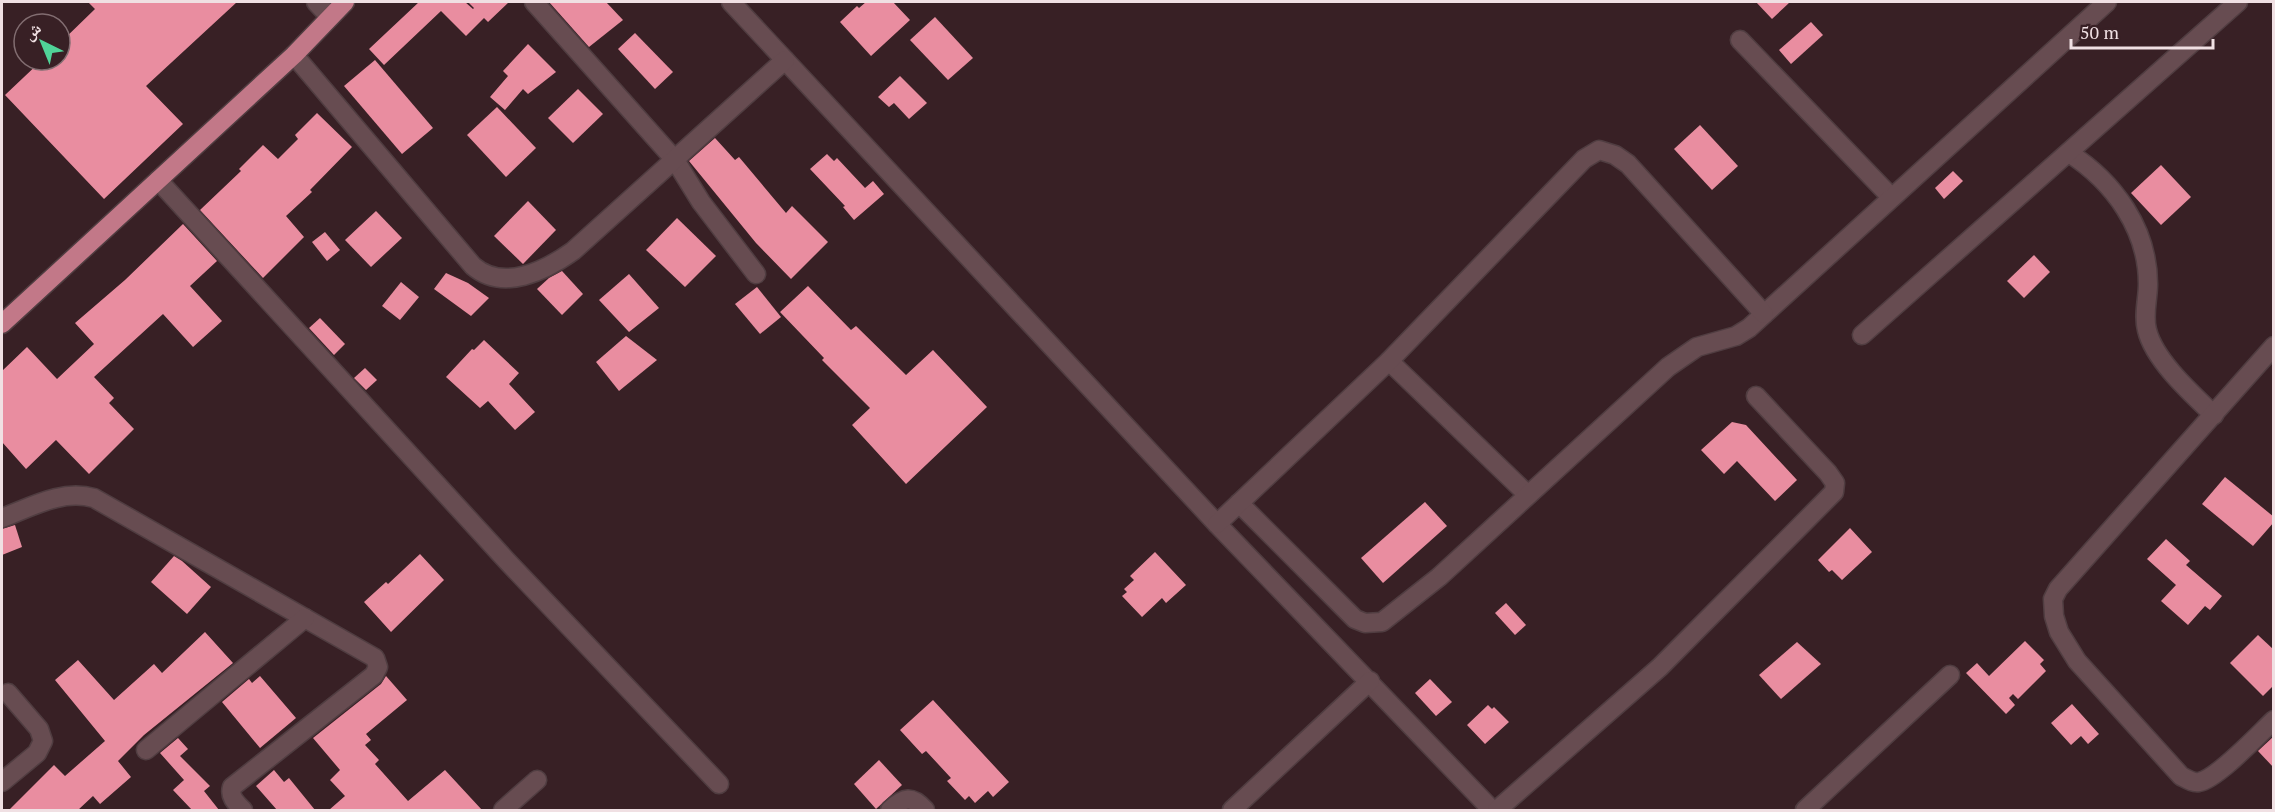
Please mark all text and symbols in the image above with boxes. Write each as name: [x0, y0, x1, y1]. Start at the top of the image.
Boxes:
north arrow: [12, 12, 72, 72]
scale bar: [2071, 12, 2214, 50]
text: ش: [18, 17, 45, 45]
text: 50 m: [2080, 20, 2120, 44]

